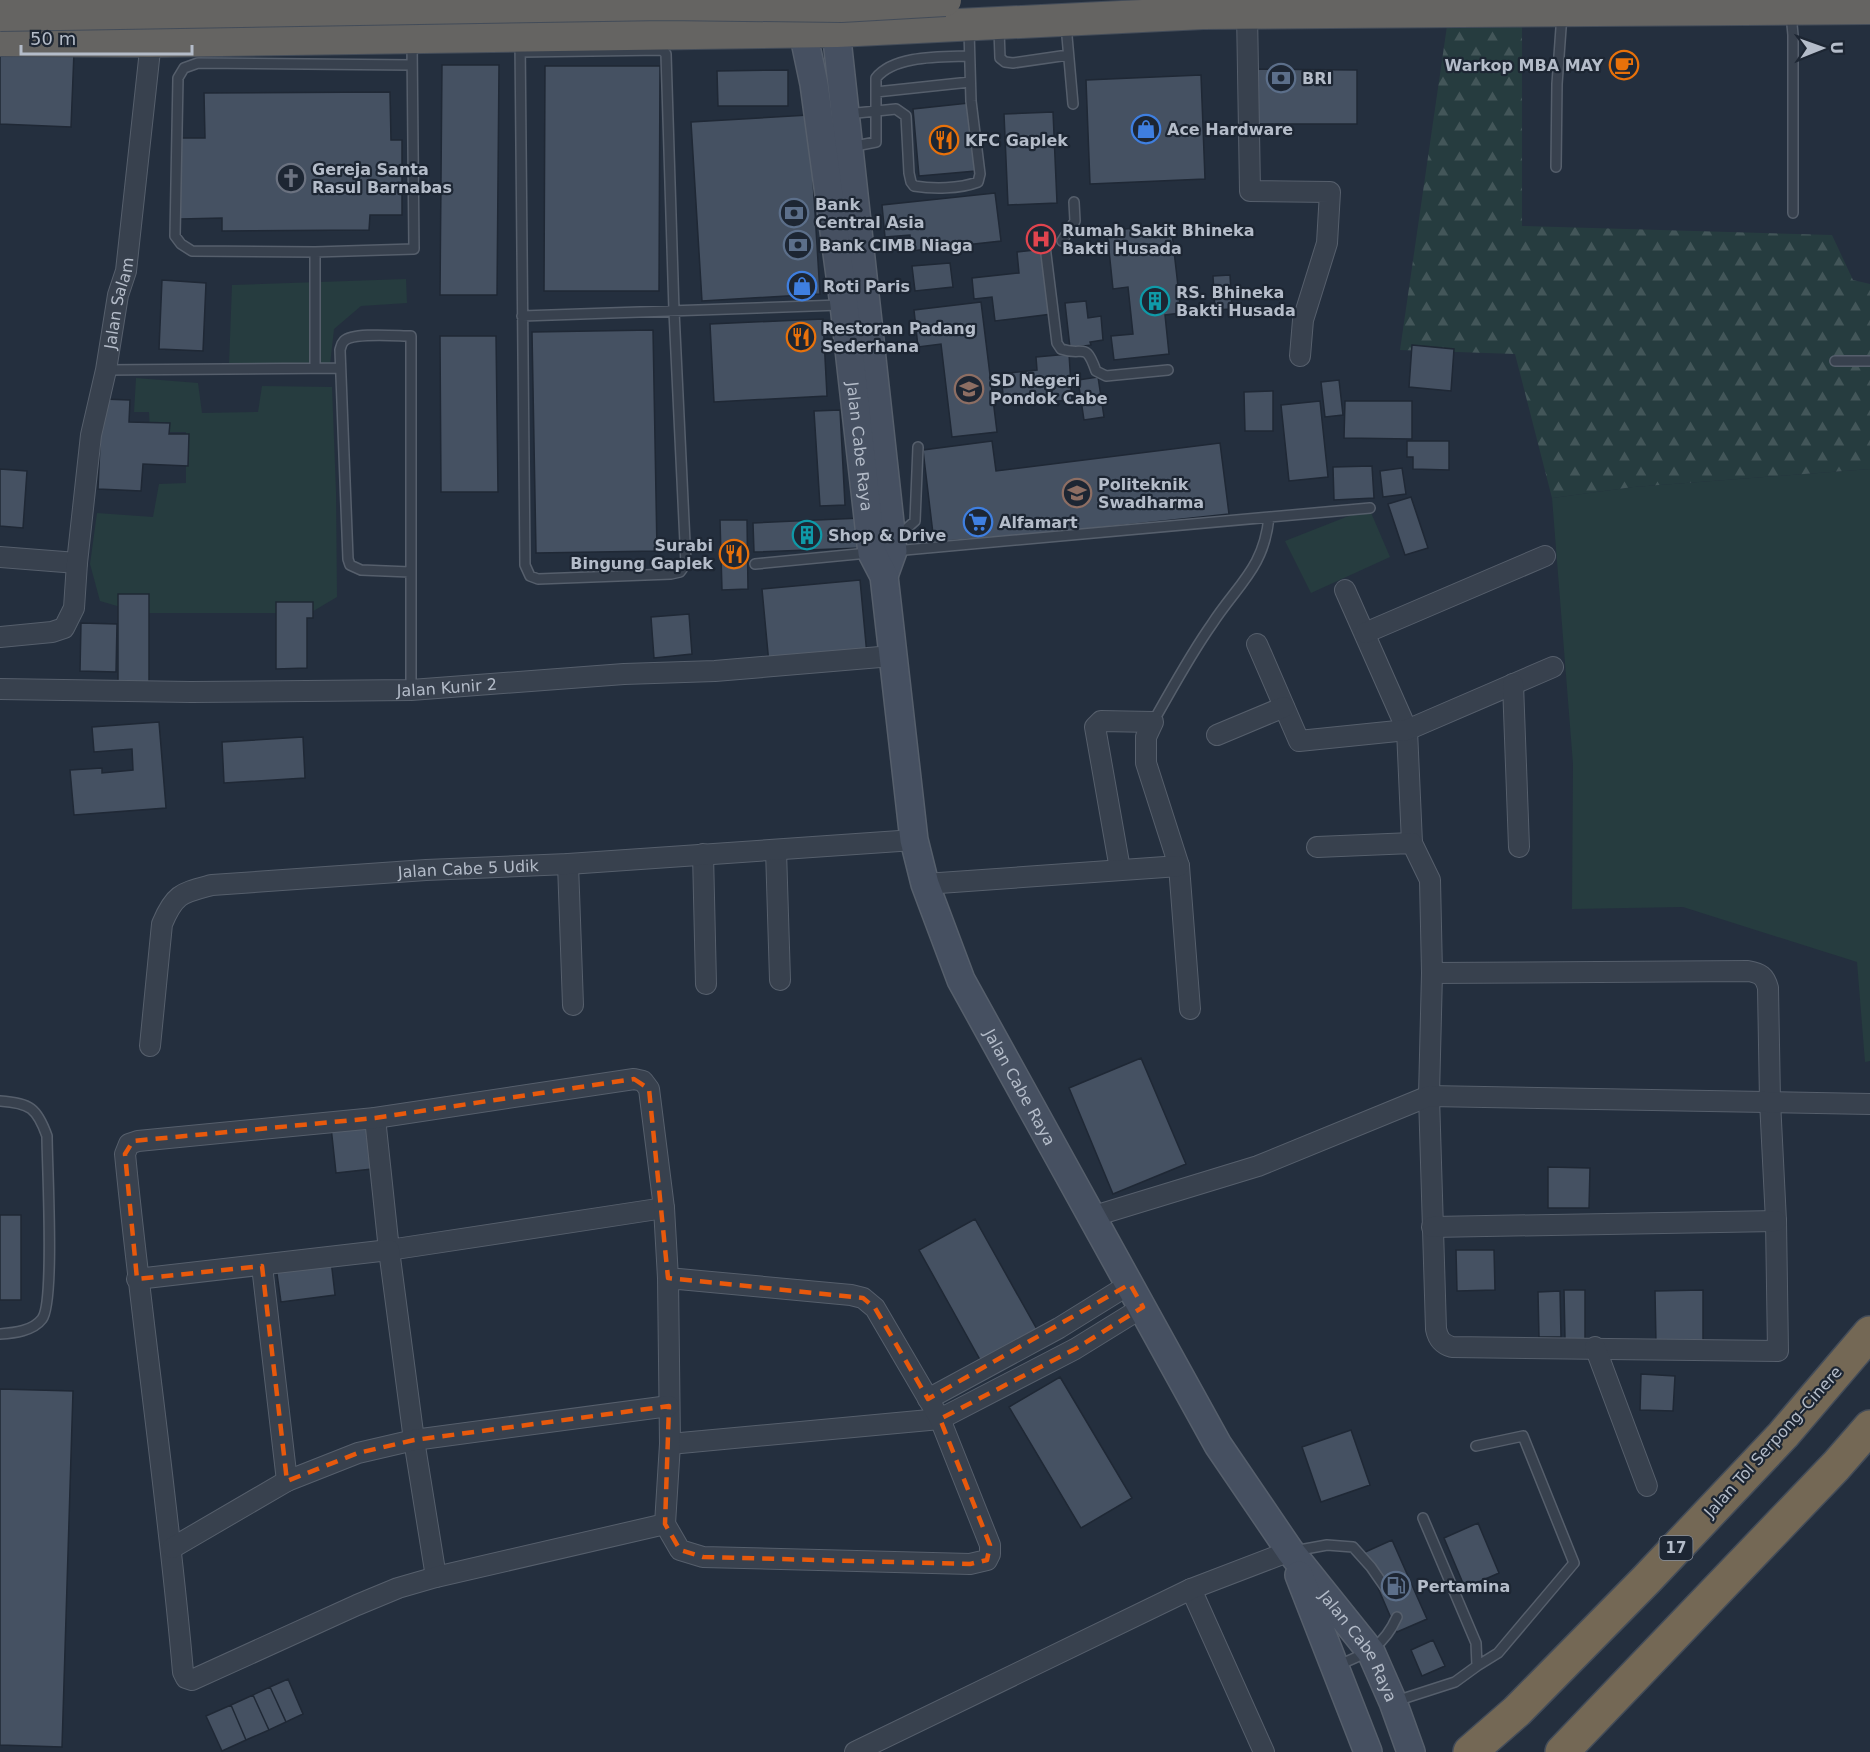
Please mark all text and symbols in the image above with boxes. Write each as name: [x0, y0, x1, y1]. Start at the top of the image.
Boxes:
scale bar: [21, 18, 192, 56]
north arrow: [1792, 18, 1852, 78]
text: 50 m: [30, 28, 76, 49]
text: U: [1827, 41, 1846, 54]
cafe icon: Warkop MBA MAY: [1608, 49, 1640, 81]
place label: Warkop MBA MAY: [1445, 56, 1603, 75]
bank icon: BRI: [1265, 62, 1297, 94]
place label: BRI: [1302, 69, 1332, 88]
shop icon: Ace Hardware: [1130, 113, 1162, 145]
place label: Ace Hardware: [1167, 120, 1293, 139]
restaurant icon: KFC Gaplek: [928, 124, 960, 156]
place label: KFC Gaplek: [965, 131, 1068, 150]
place label: Gereja Santa Rasul Barnabas: [312, 160, 452, 197]
church icon: Gereja Santa Rasul Barnabas: [275, 162, 307, 194]
place label: Bank Central Asia: [815, 195, 925, 232]
bank icon: Bank Central Asia: [778, 197, 810, 229]
place label: Rumah Sakit Bhineka Bakti Husada: [1062, 221, 1255, 258]
hospital icon: Rumah Sakit Bhineka Bakti Husada: [1025, 223, 1057, 255]
bank icon: Bank CIMB Niaga: [782, 229, 814, 261]
place label: Bank CIMB Niaga: [819, 236, 973, 255]
street label: Jalan Salam: [100, 256, 137, 352]
shop icon: Roti Paris: [786, 270, 818, 302]
place label: Roti Paris: [823, 277, 910, 296]
place label: RS. Bhineka Bakti Husada: [1176, 283, 1296, 320]
building icon: RS. Bhineka Bakti Husada: [1139, 285, 1171, 317]
place label: Restoran Padang Sederhana: [822, 319, 976, 356]
restaurant icon: Restoran Padang Sederhana: [785, 321, 817, 353]
place label: SD Negeri Pondok Cabe: [990, 371, 1108, 408]
school or university icon: SD Negeri Pondok Cabe: [953, 373, 985, 405]
street label: Jalan Cabe Raya: [843, 380, 877, 512]
place label: Politeknik Swadharma: [1098, 475, 1204, 512]
school or university icon: Politeknik Swadharma: [1061, 477, 1093, 509]
supermarket icon: Alfamart: [962, 506, 994, 538]
place label: Alfamart: [999, 513, 1078, 532]
building icon: Shop & Drive: [791, 519, 823, 551]
place label: Shop & Drive: [828, 526, 947, 545]
place label: Surabi Bingung Gaplek: [570, 536, 713, 573]
restaurant icon: Surabi Bingung Gaplek: [718, 538, 750, 570]
street label: Jalan Kunir 2: [396, 674, 498, 700]
street label: Jalan Cabe 5 Udik: [396, 856, 540, 882]
street label: Jalan Cabe Raya: [980, 1025, 1060, 1149]
street label: Jalan Tol Serpong–Cinere: [1699, 1362, 1846, 1522]
road number: 17: [1660, 1536, 1692, 1560]
fuel station icon: Pertamina: [1380, 1570, 1412, 1602]
place label: Pertamina: [1417, 1577, 1510, 1596]
street label: Jalan Cabe Raya: [1315, 1586, 1401, 1705]

